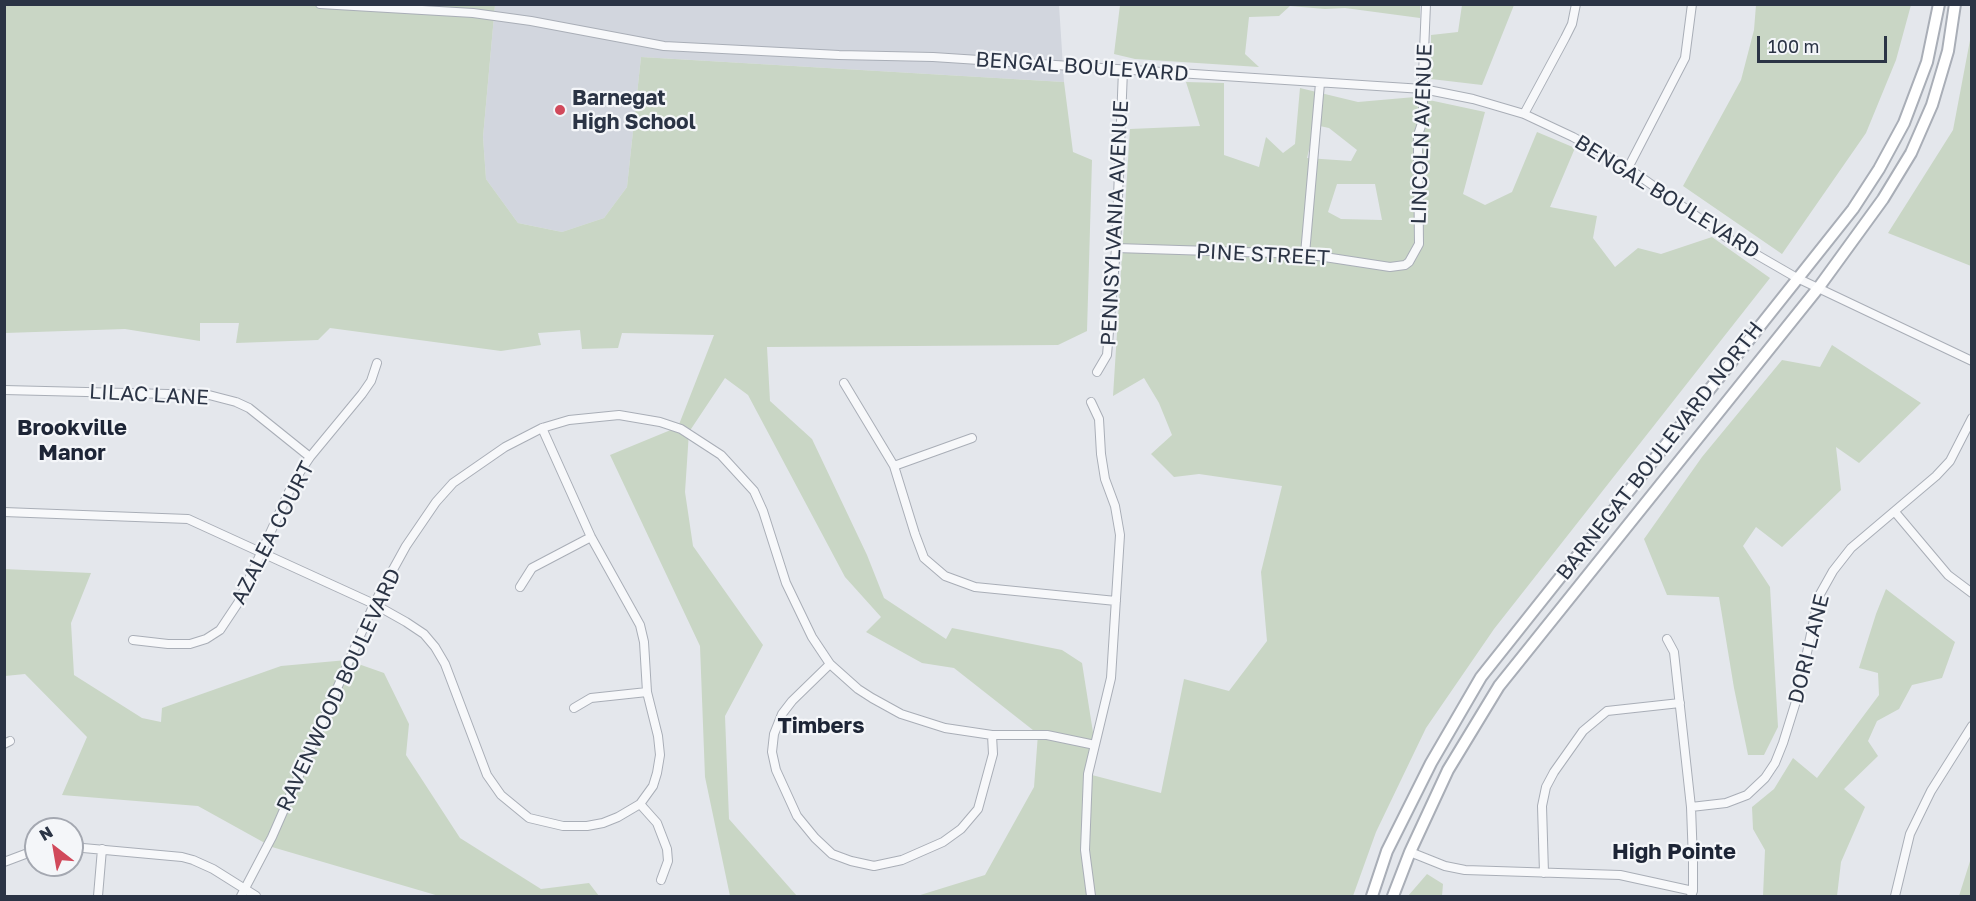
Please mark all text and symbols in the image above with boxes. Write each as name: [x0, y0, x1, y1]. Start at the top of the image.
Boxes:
scale bar: [1760, 24, 1890, 62]
text: 100 m: [1768, 35, 1819, 57]
street label: LINCOLN AVENUE: [1406, 43, 1438, 225]
street label: BENGAL BOULEVARD: [975, 47, 1189, 87]
place label: Barnegat High School: [572, 85, 696, 135]
street label: PENNSYLVANIA AVENUE: [1096, 99, 1134, 347]
marker: Barnegat High School: [553, 103, 567, 117]
street label: BENGAL BOULEVARD: [1570, 130, 1764, 264]
street label: PINE STREET: [1196, 239, 1330, 271]
street label: BARNEGAT BOULEVARD NORTH: [1551, 317, 1769, 585]
street label: LILAC LANE: [89, 379, 209, 411]
district label: Brookville Manor: [17, 415, 127, 466]
street label: AZALEA COURT: [226, 457, 320, 609]
street label: RAVENWOOD BOULEVARD: [272, 564, 406, 816]
street label: DORI LANE: [1783, 592, 1835, 706]
district label: Timbers: [778, 713, 864, 739]
north arrow: [24, 817, 84, 877]
text: N: [35, 822, 56, 845]
district label: High Pointe: [1612, 839, 1736, 865]

